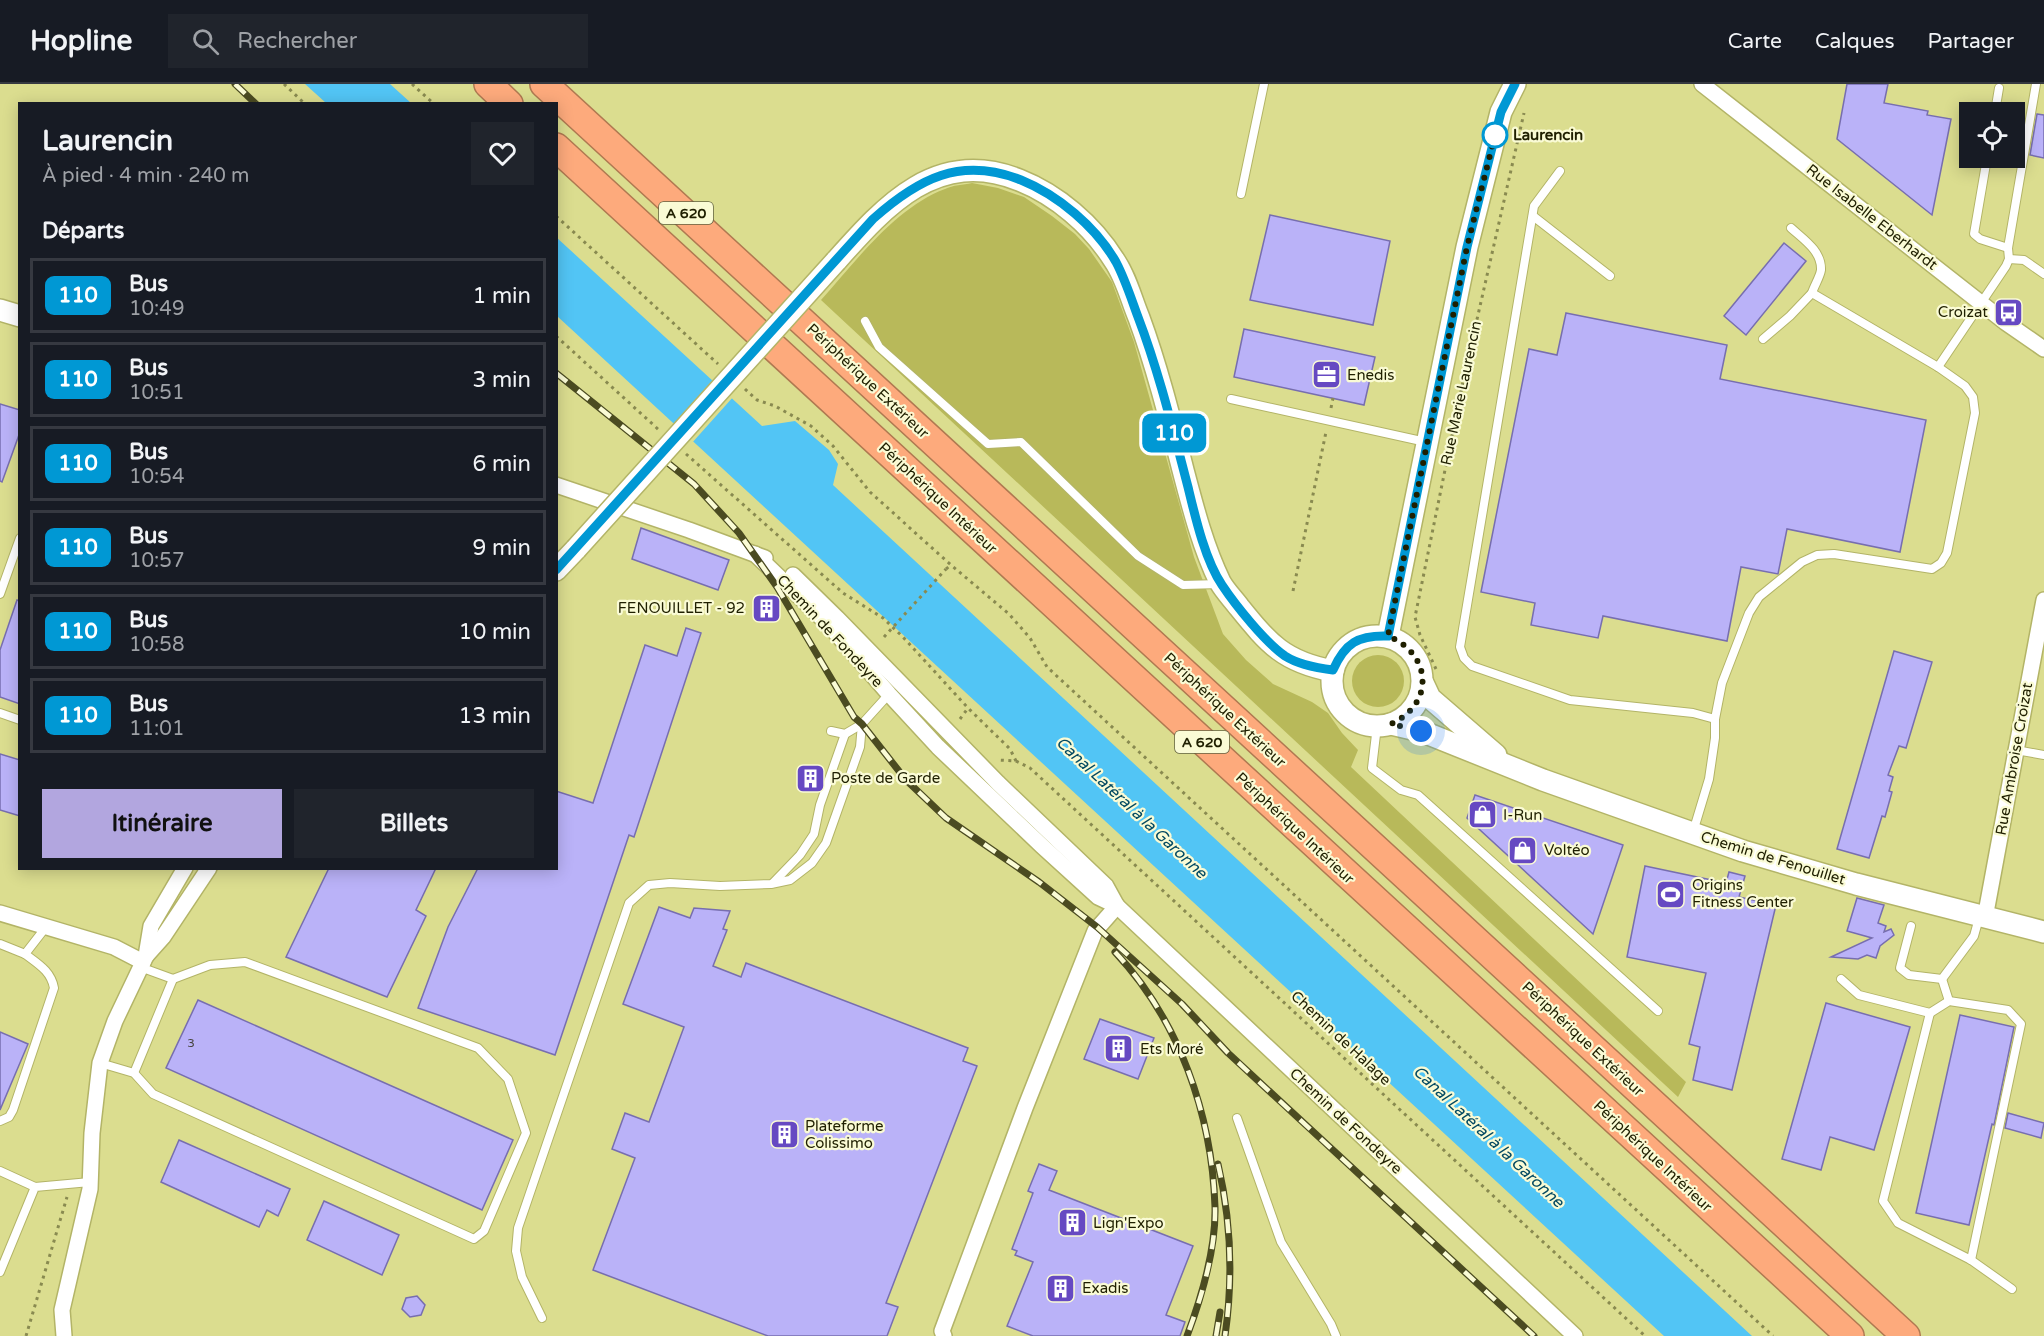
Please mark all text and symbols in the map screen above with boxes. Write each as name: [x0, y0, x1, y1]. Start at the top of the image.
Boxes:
search box: [168, 14, 588, 68]
text: Hopline: [30, 24, 132, 58]
icon: search: [189, 25, 222, 58]
text: Rechercher: [237, 28, 357, 54]
text: Carte: [1728, 29, 1782, 54]
text: Calques: [1815, 29, 1895, 54]
text: Partager: [1928, 29, 2014, 54]
map controls: [1959, 102, 2025, 168]
button: locate: [1959, 102, 2025, 168]
button: heart: [471, 122, 534, 185]
marker: Laurencin: [1482, 122, 1508, 148]
text: Laurencin: [42, 124, 173, 158]
place label: Laurencin: [1513, 126, 1583, 144]
street label: Rue Isabelle Eberhardt: [1803, 160, 1941, 274]
text: À pied · 4 min · 240 m: [42, 164, 249, 188]
road number: A 620: [659, 202, 713, 224]
text: Départs: [42, 218, 124, 244]
text: Bus: [129, 271, 168, 297]
text: 110: [58, 283, 98, 308]
text: 1 min: [472, 283, 531, 309]
bus stop icon: Croizat: [1993, 296, 2025, 328]
text: 10:49: [129, 297, 184, 321]
place label: Croizat: [1938, 303, 1988, 321]
street label: Rue Marie Laurencin: [1437, 319, 1485, 467]
street label: Périphérique Extérieur: [803, 320, 933, 442]
text: Bus: [129, 355, 168, 381]
office icon: Enedis: [1310, 359, 1342, 391]
place label: Enedis: [1347, 366, 1395, 384]
text: 110: [58, 367, 98, 392]
text: 3 min: [472, 367, 531, 393]
text: 10:51: [129, 381, 184, 405]
line badge: 110: [1140, 414, 1208, 452]
text: 110: [1154, 421, 1194, 446]
street label: Périphérique Intérieur: [875, 438, 1001, 558]
text: Bus: [129, 439, 168, 465]
text: 110: [58, 451, 98, 476]
text: 6 min: [472, 451, 531, 477]
text: 10:54: [129, 465, 184, 489]
text: Bus: [129, 523, 168, 549]
text: 110: [58, 535, 98, 560]
text: 9 min: [472, 535, 531, 561]
text: 10:57: [129, 549, 184, 573]
street label: Chemin de Fondeyre: [773, 571, 887, 691]
building icon: FENOUILLET - 92: [750, 592, 782, 624]
place label: FENOUILLET - 92: [618, 599, 745, 617]
text: Bus: [129, 607, 168, 633]
text: 110: [58, 619, 98, 644]
text: 10 min: [459, 619, 531, 645]
text: 10:58: [129, 633, 184, 657]
street label: Périphérique Extérieur: [1160, 649, 1290, 771]
street label: Rue Ambroise Croizat: [1992, 681, 2036, 837]
text: Bus: [129, 691, 168, 717]
text: 110: [58, 703, 98, 728]
text: 13 min: [459, 703, 531, 729]
your location: [1406, 716, 1436, 746]
text: 11:01: [129, 717, 184, 741]
road number: A 620: [1175, 731, 1229, 753]
water label: Canal Latéral à la Garonne: [1052, 733, 1212, 884]
building icon: Poste de Garde: [794, 762, 826, 794]
street label: Périphérique Intérieur: [1232, 768, 1358, 888]
place label: Poste de Garde: [831, 769, 940, 787]
button: Itinéraire: [42, 789, 282, 858]
button: Billets: [294, 789, 534, 858]
shop icon: I-Run: [1466, 799, 1498, 831]
place label: I-Run: [1503, 806, 1542, 824]
street label: Chemin de Fenouillet: [1699, 827, 1848, 889]
shop icon: Voltéo: [1507, 834, 1539, 866]
place label: Voltéo: [1544, 841, 1590, 859]
place label: Origins Fitness Center: [1692, 876, 1794, 911]
sports icon: Origins Fitness Center: [1655, 878, 1687, 910]
street label: Périphérique Extérieur: [1518, 978, 1648, 1100]
street label: Chemin de Halage: [1287, 987, 1395, 1089]
building icon: Ets Moré: [1103, 1033, 1135, 1065]
house number: 3: [187, 1036, 195, 1050]
place label: Ets Moré: [1140, 1040, 1204, 1058]
water label: Canal Latéral à la Garonne: [1409, 1062, 1569, 1213]
street label: Chemin de Fondeyre: [1286, 1064, 1406, 1178]
street label: Périphérique Intérieur: [1590, 1096, 1716, 1216]
place label: Plateforme Colissimo: [805, 1117, 884, 1152]
building icon: Plateforme Colissimo: [768, 1119, 800, 1151]
building icon: Lign'Expo: [1056, 1207, 1088, 1239]
place label: Lign'Expo: [1093, 1214, 1164, 1232]
building icon: Exadis: [1045, 1272, 1077, 1304]
place label: Exadis: [1082, 1279, 1129, 1297]

